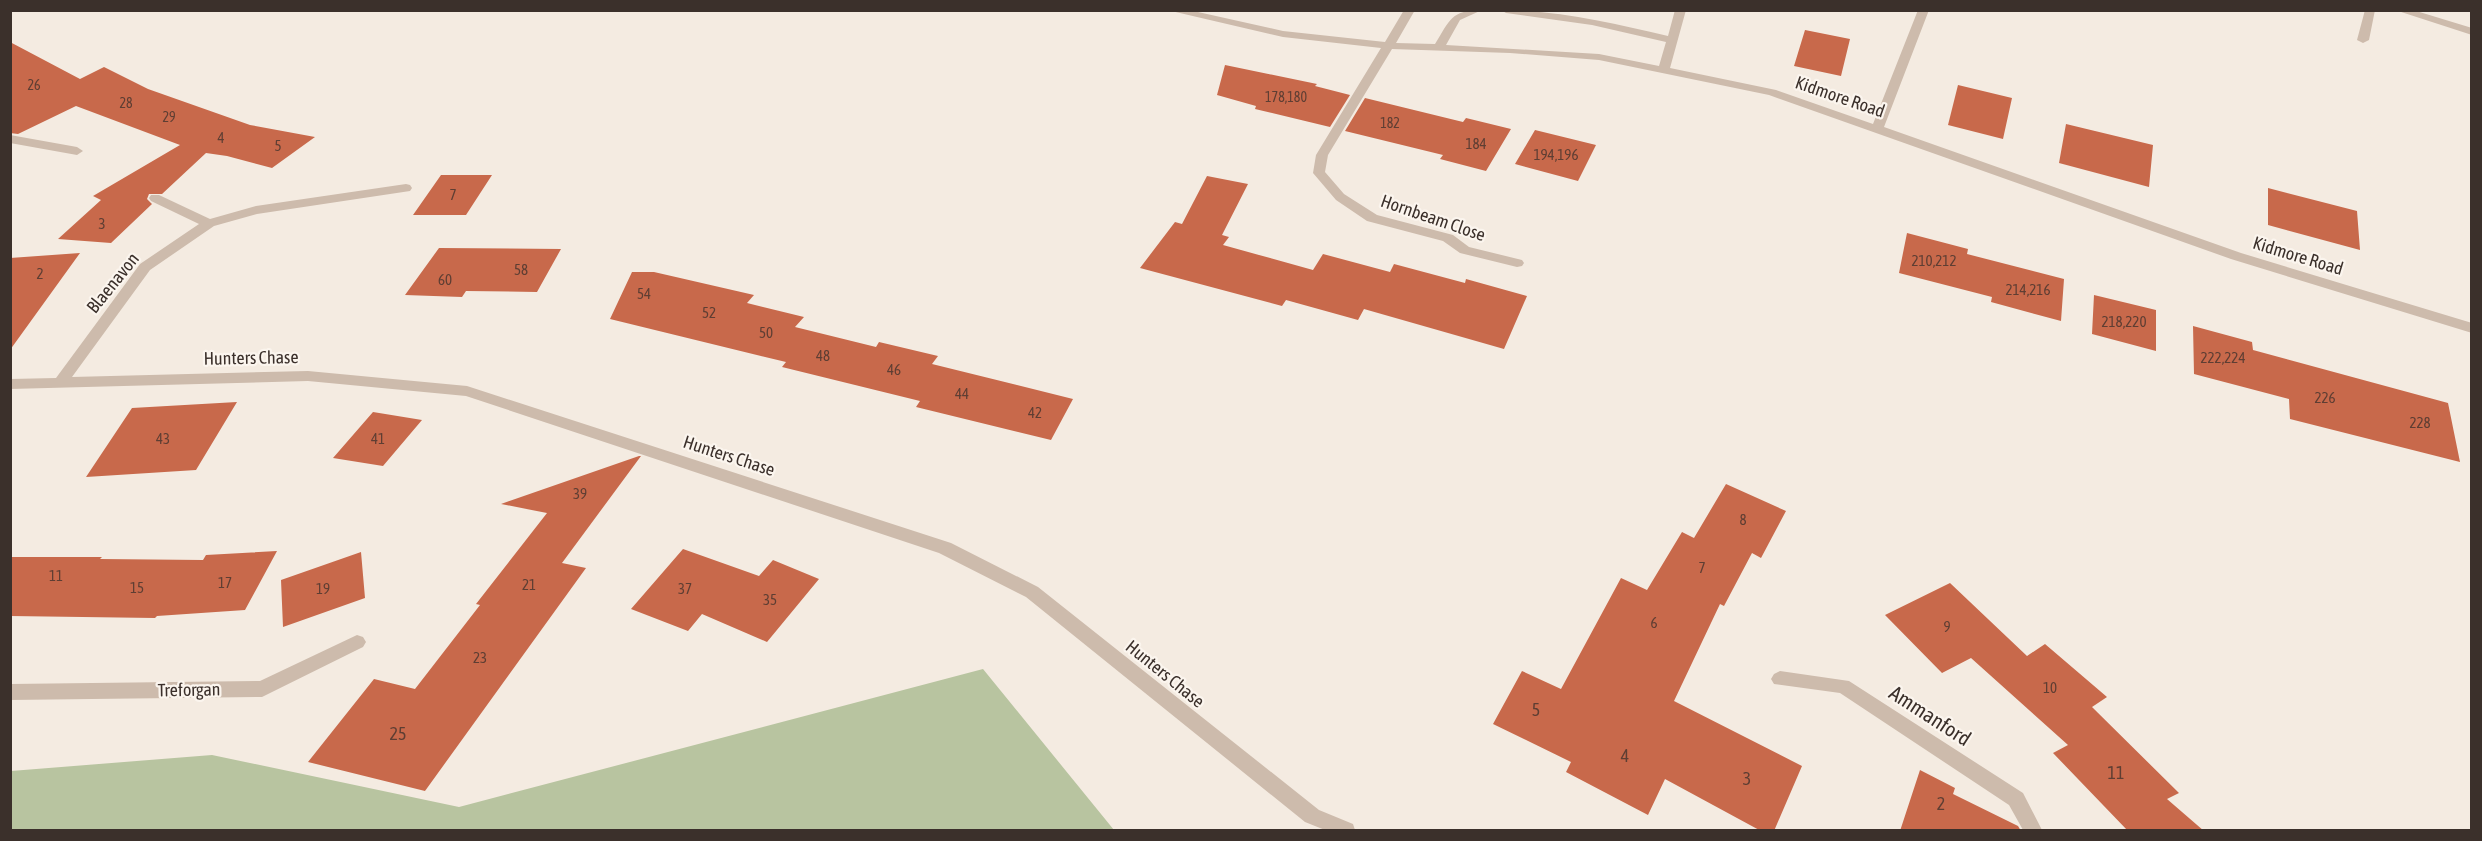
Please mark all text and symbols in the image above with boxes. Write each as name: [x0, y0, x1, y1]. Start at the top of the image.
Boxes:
street label: Kidmore Road: [1793, 71, 1888, 122]
house number: 26: [27, 77, 41, 93]
house number: 178,180: [1265, 89, 1307, 105]
house number: 28: [119, 95, 133, 111]
house number: 29: [162, 109, 176, 125]
house number: 182: [1380, 115, 1400, 131]
house number: 4: [217, 129, 225, 146]
house number: 184: [1465, 135, 1487, 152]
house number: 5: [274, 137, 282, 154]
house number: 194,196: [1534, 146, 1578, 163]
house number: 7: [449, 186, 457, 203]
street label: Hornbeam Close: [1378, 190, 1488, 245]
house number: 3: [98, 215, 106, 232]
street label: Kidmore Road: [2250, 232, 2346, 279]
street label: Blaenavon: [82, 248, 143, 317]
house number: 210,212: [1912, 252, 1956, 269]
house number: 58: [514, 261, 528, 278]
house number: 2: [36, 265, 44, 282]
house number: 60: [438, 271, 452, 288]
house number: 214,216: [2006, 281, 2050, 298]
house number: 54: [637, 285, 651, 302]
house number: 52: [702, 304, 716, 321]
house number: 218,220: [2102, 313, 2146, 330]
house number: 50: [759, 324, 773, 341]
street label: Hunters Chase: [203, 346, 299, 369]
house number: 48: [816, 347, 830, 364]
house number: 222,224: [2201, 349, 2245, 366]
house number: 46: [887, 361, 901, 378]
house number: 44: [955, 385, 969, 402]
house number: 226: [2314, 389, 2336, 406]
house number: 42: [1028, 404, 1042, 421]
house number: 228: [2409, 414, 2431, 431]
house number: 43: [156, 430, 170, 447]
house number: 41: [371, 430, 385, 447]
street label: Hunters Chase: [681, 431, 778, 480]
house number: 39: [573, 485, 587, 502]
house number: 8: [1739, 511, 1747, 528]
house number: 7: [1698, 559, 1706, 576]
house number: 11: [49, 567, 63, 584]
house number: 17: [218, 574, 232, 591]
house number: 21: [522, 576, 536, 593]
house number: 15: [130, 579, 144, 596]
house number: 19: [316, 580, 330, 597]
house number: 37: [678, 580, 692, 597]
house number: 35: [763, 591, 777, 608]
house number: 6: [1650, 614, 1658, 631]
house number: 9: [1943, 618, 1951, 635]
street label: Hunters Chase: [1122, 636, 1209, 712]
house number: 23: [473, 649, 487, 666]
street label: Treforgan: [157, 678, 221, 701]
house number: 10: [2043, 679, 2057, 696]
street label: Ammanford: [1885, 680, 1976, 750]
house number: 5: [1532, 699, 1540, 720]
house number: 25: [390, 723, 406, 744]
house number: 4: [1621, 745, 1629, 766]
house number: 11: [2108, 762, 2124, 783]
house number: 3: [1743, 768, 1751, 789]
house number: 2: [1937, 793, 1945, 814]

